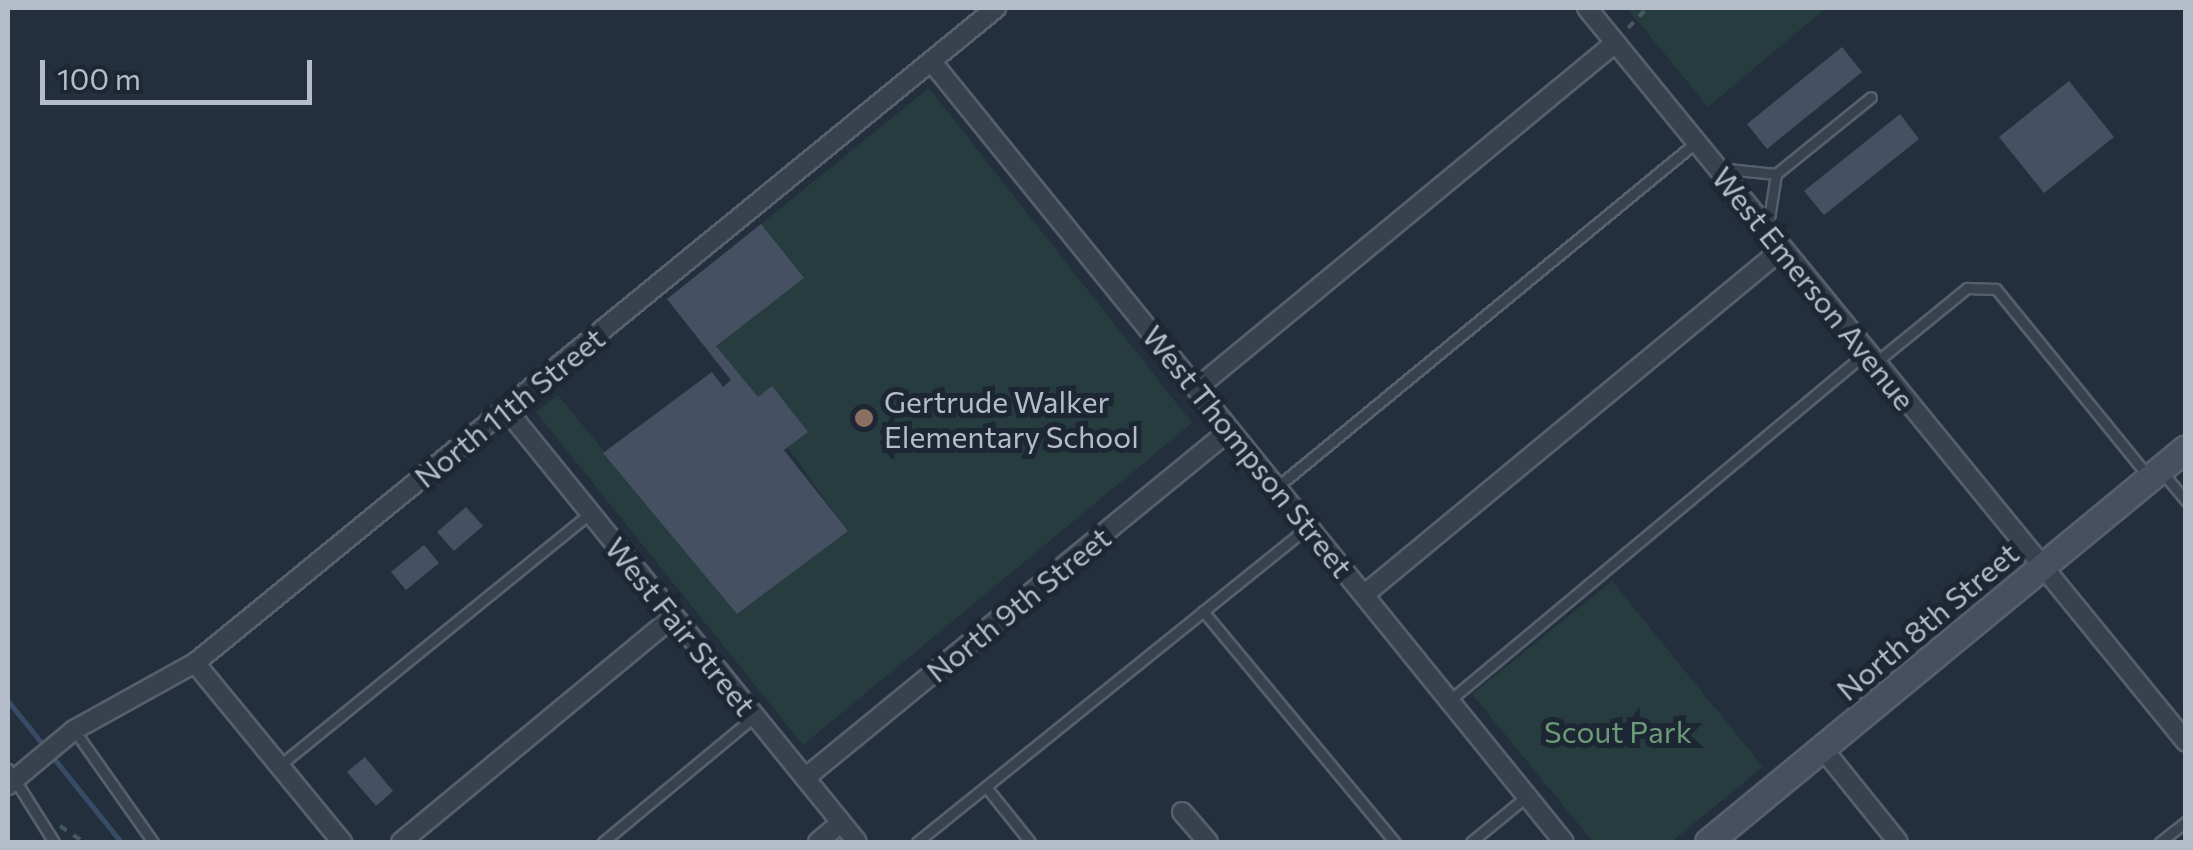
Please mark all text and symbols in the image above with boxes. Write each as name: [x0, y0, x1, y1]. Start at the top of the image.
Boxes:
scale bar: [45, 40, 318, 102]
text: 100 m: [57, 59, 141, 96]
street label: West Emerson Avenue: [1705, 159, 1923, 417]
street label: West Thompson Street: [1135, 318, 1361, 584]
street label: North 11th Street: [407, 320, 611, 494]
place label: Gertrude Walker Elementary School: [884, 383, 1139, 454]
marker: Gertrude Walker Elementary School: [853, 407, 875, 429]
street label: North 9th Street: [919, 519, 1117, 689]
street label: West Fair Street: [598, 530, 764, 722]
street label: North 8th Street: [1829, 535, 2025, 707]
park label: Scout Park: [1544, 713, 1692, 749]

